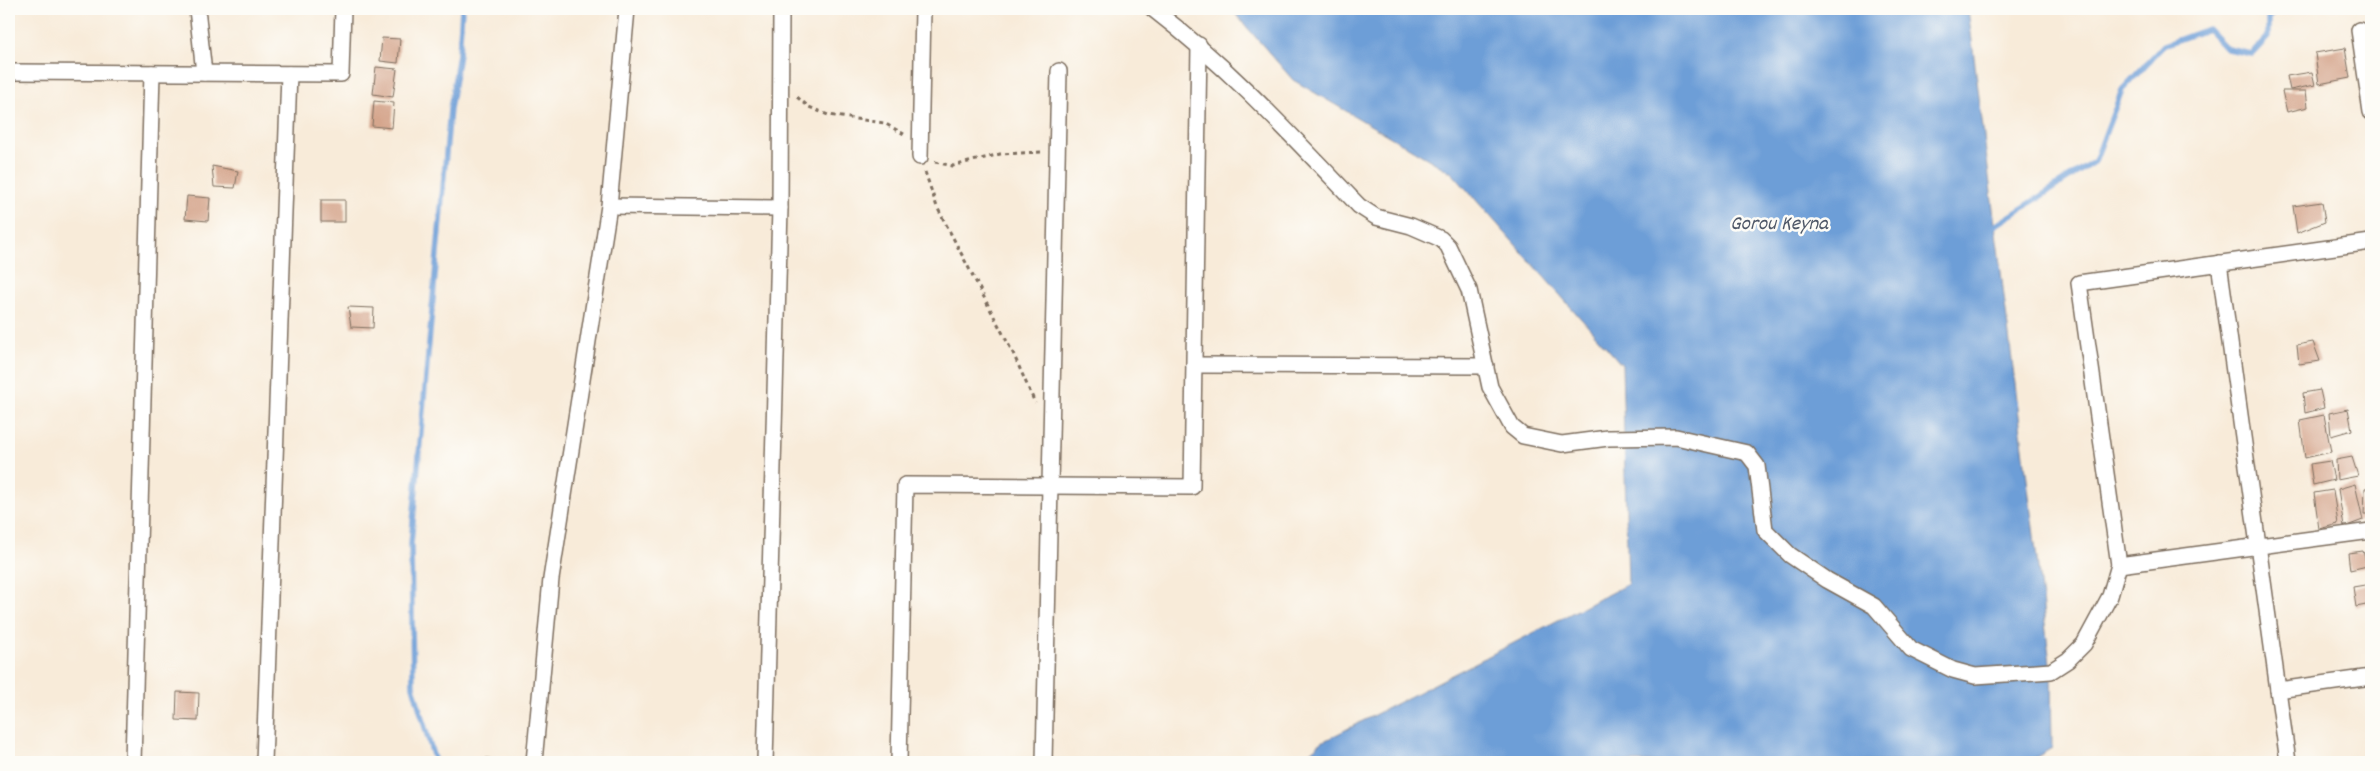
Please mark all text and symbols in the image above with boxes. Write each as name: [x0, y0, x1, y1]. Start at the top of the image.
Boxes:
water label: Gorou Keyna: [1730, 210, 1829, 240]

